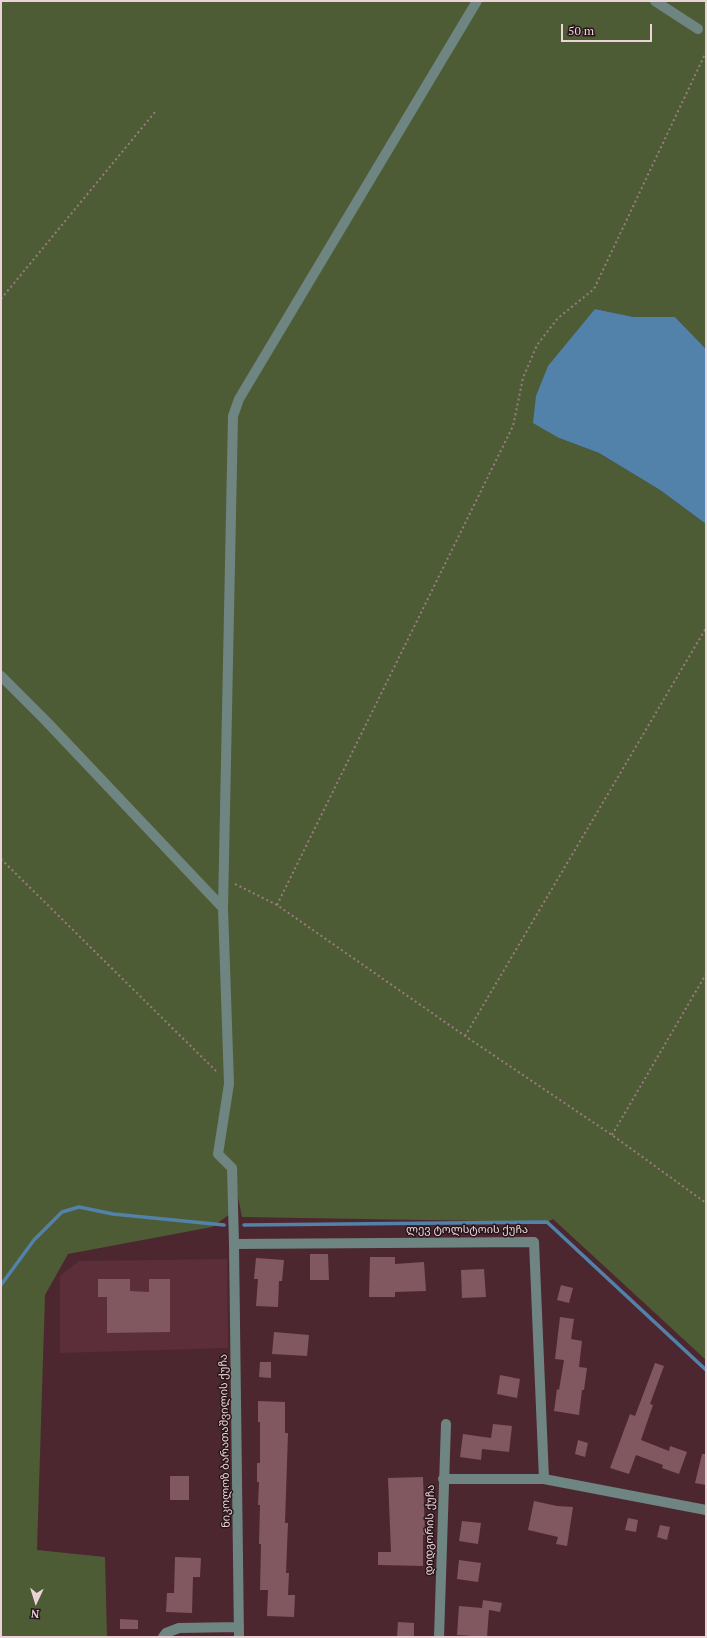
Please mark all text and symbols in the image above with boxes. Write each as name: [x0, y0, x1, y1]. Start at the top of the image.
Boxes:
scale bar: [563, 16, 654, 42]
text: 50 m: [568, 23, 594, 38]
street label: ლევ ტოლსტოის ქუჩა: [406, 1223, 528, 1237]
street label: ნიკოლოზ ბარათაშვილის ქუჩა: [217, 1354, 233, 1528]
street label: დიდგორის ქუჩა: [423, 1484, 437, 1576]
north arrow: [16, 1582, 56, 1622]
text: N: [31, 1607, 40, 1621]

